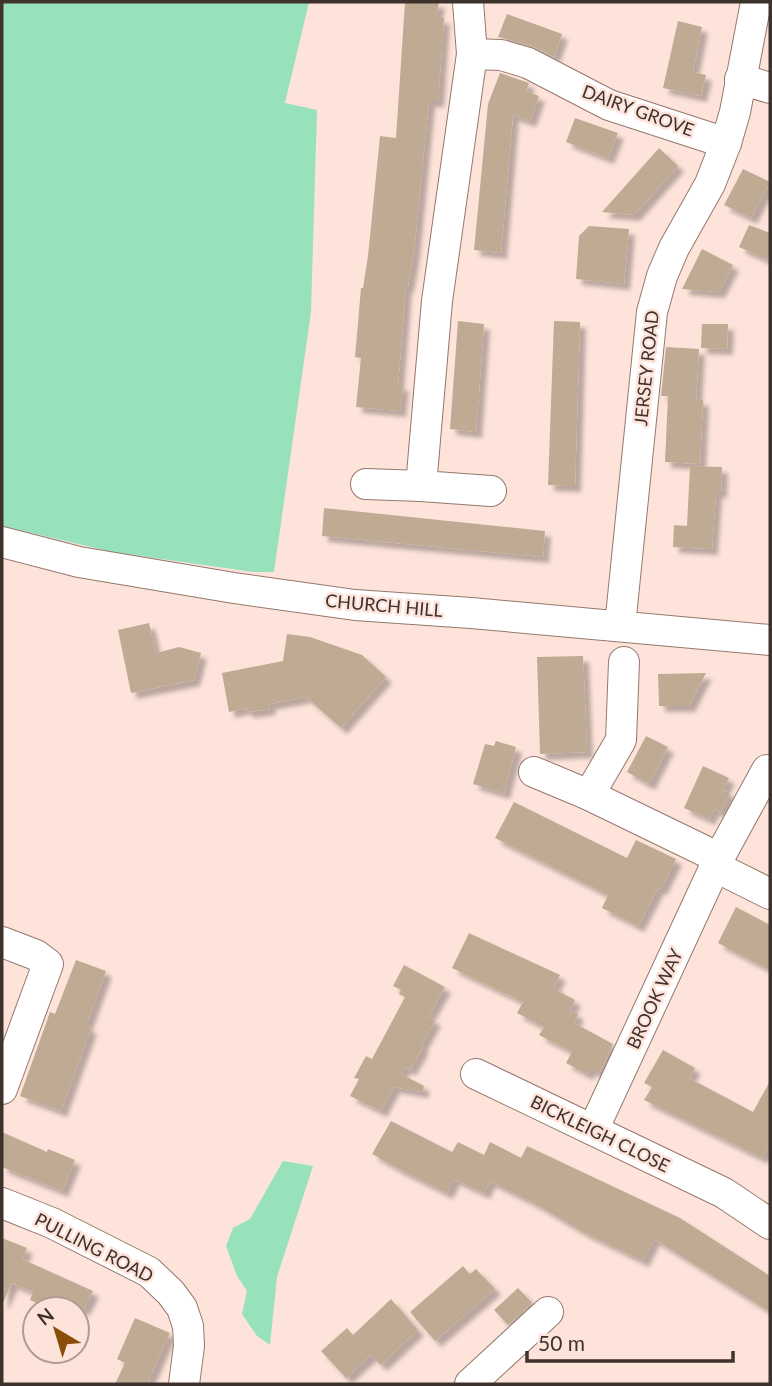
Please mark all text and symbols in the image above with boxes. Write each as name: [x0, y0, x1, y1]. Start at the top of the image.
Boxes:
street label: DAIRY GROVE: [579, 80, 697, 140]
street label: JERSEY ROAD: [629, 309, 663, 427]
street label: CHURCH HILL: [324, 589, 444, 621]
street label: BROOK WAY: [621, 944, 687, 1052]
street label: BICKLEIGH CLOSE: [527, 1090, 674, 1176]
street label: PULLING ROAD: [31, 1208, 157, 1286]
north arrow: [21, 1295, 91, 1365]
text: N: [32, 1303, 58, 1330]
scale bar: [527, 1320, 734, 1364]
text: 50 m: [538, 1330, 585, 1355]

